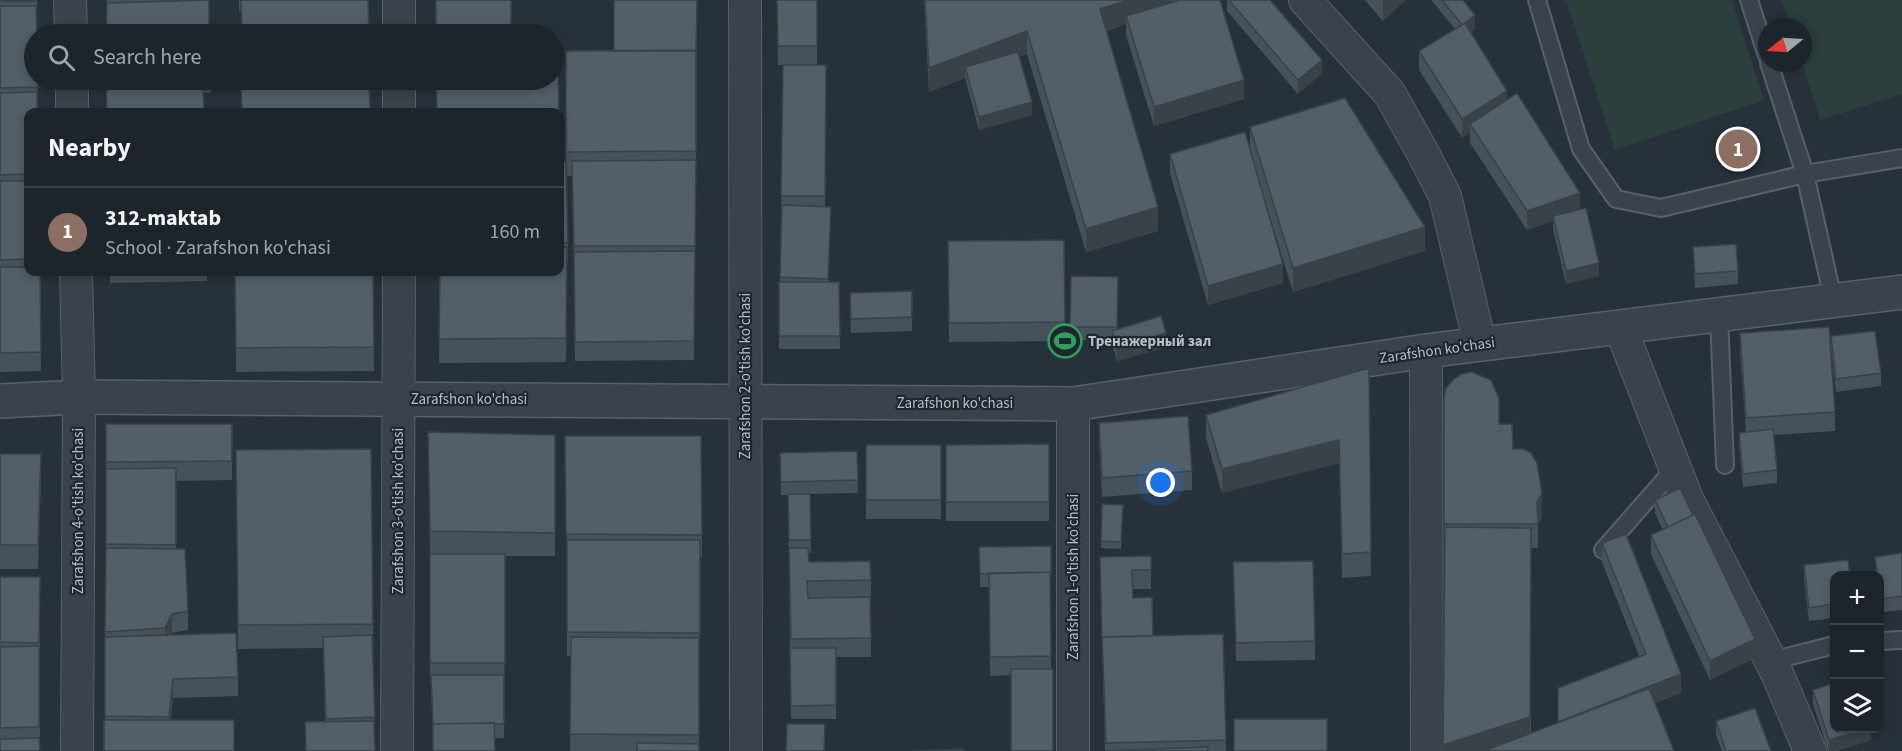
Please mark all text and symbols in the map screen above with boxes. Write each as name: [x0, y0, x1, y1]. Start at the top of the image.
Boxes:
north arrow: [1758, 18, 1812, 72]
search box: [24, 24, 564, 90]
icon: search: [45, 41, 78, 74]
text: Search here: [93, 41, 201, 73]
pin: 1: [1718, 126, 1758, 172]
text: Nearby: [48, 129, 131, 166]
text: 312-maktab: [105, 202, 221, 234]
text: 1: [62, 218, 73, 246]
text: 160 m: [490, 218, 540, 246]
text: School · Zarafshon ko'chasi: [105, 234, 331, 262]
street label: Zarafshon 2-o'tish ko'chasi: [735, 293, 756, 459]
sports icon: Тренажерный зал: [1047, 323, 1083, 359]
place label: Тренажерный зал: [1088, 331, 1211, 352]
street label: Zarafshon ko'chasi: [1378, 332, 1496, 369]
street label: Zarafshon ko'chasi: [411, 389, 527, 410]
street label: Zarafshon ko'chasi: [897, 393, 1013, 414]
street label: Zarafshon 4-o'tish ko'chasi: [68, 428, 89, 594]
street label: Zarafshon 3-o'tish ko'chasi: [388, 428, 409, 594]
your location: [1146, 468, 1175, 497]
street label: Zarafshon 1-o'tish ko'chasi: [1063, 494, 1084, 660]
map controls: [1830, 571, 1884, 733]
button: +: [1830, 571, 1884, 625]
button: −: [1830, 625, 1884, 679]
button: layers: [1830, 679, 1884, 733]

